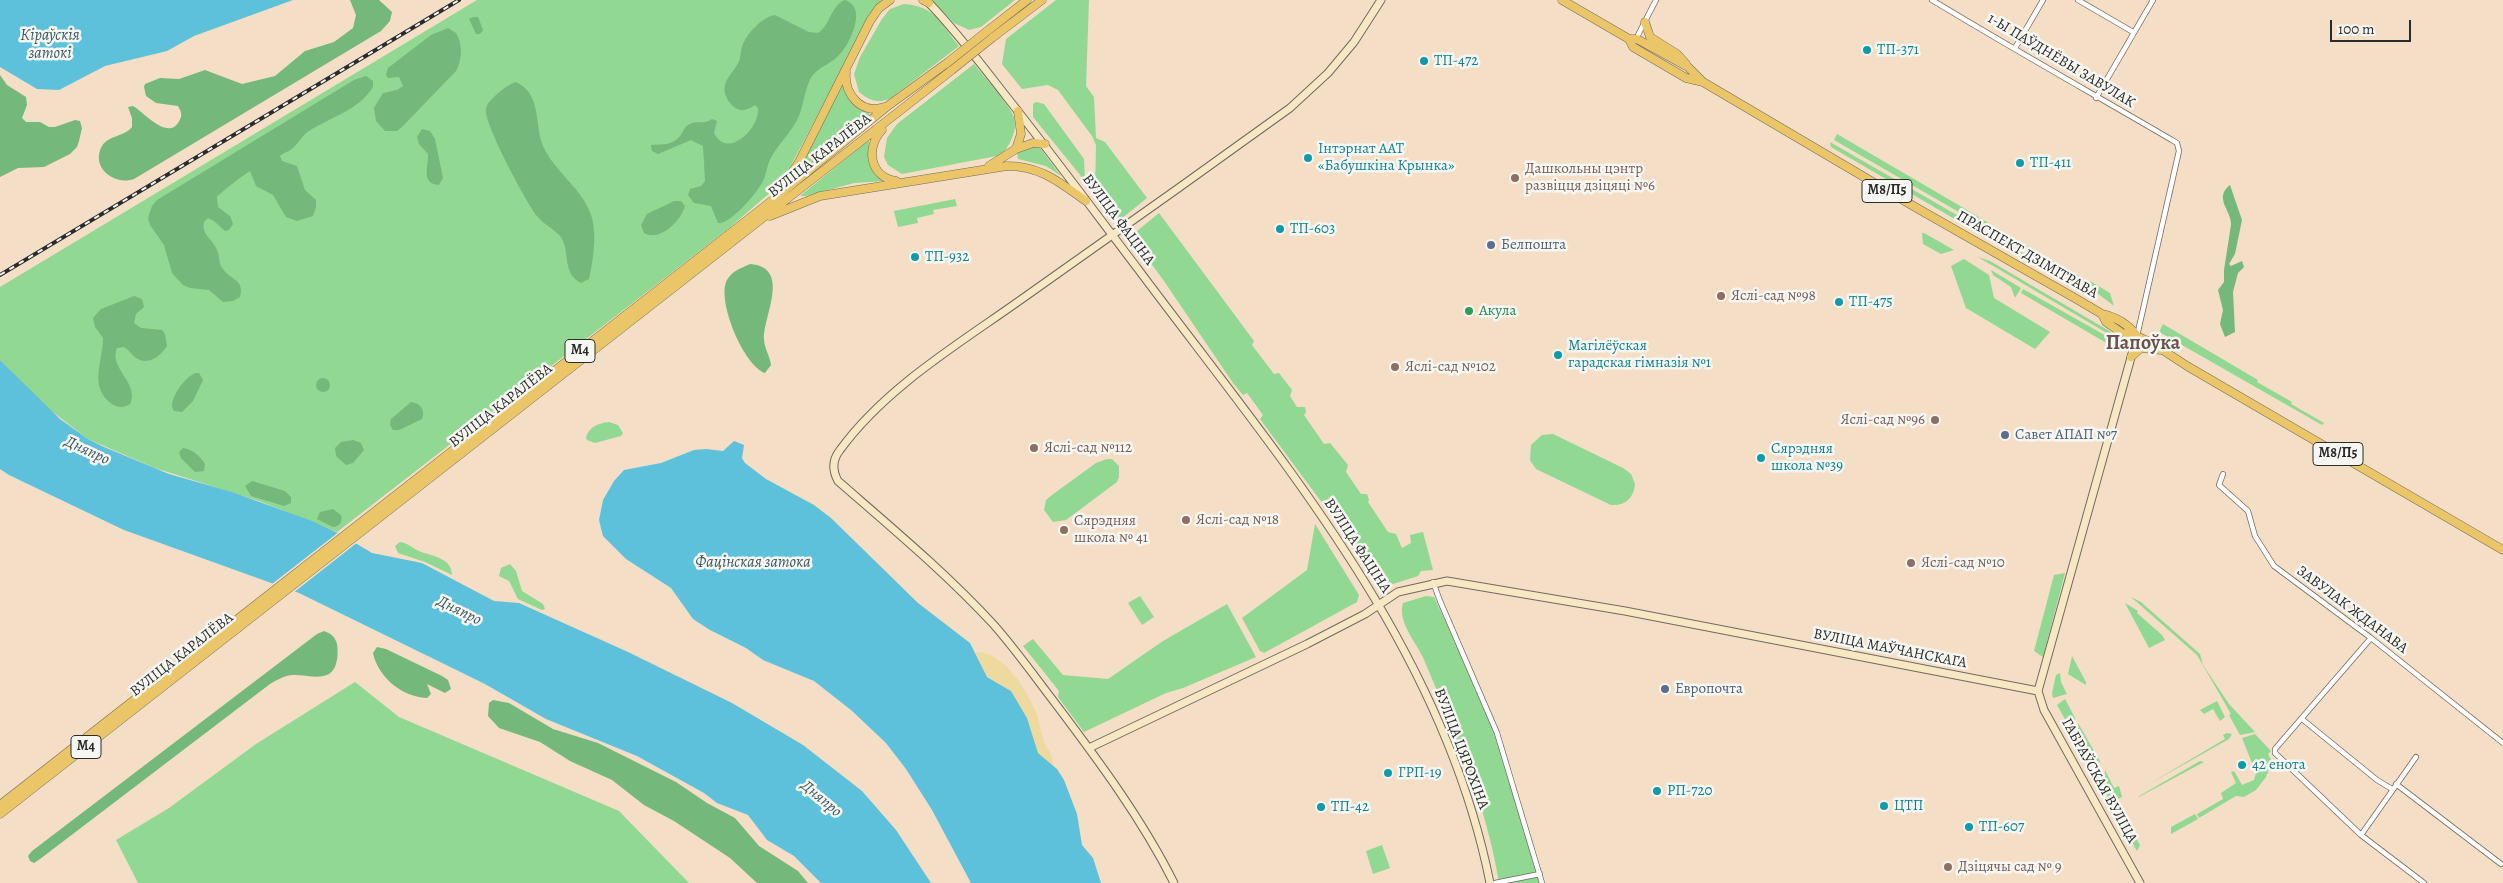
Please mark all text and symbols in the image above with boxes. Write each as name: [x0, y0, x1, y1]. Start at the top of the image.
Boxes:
street label: 1-Ы ПАЎДНЁВЫ ЗАВУЛАК: [1984, 10, 2138, 112]
scale bar: [2333, 10, 2414, 42]
text: 100 m: [2338, 19, 2375, 39]
water label: Кіраўскія затокі: [20, 26, 80, 64]
place label: ТП-371: [1877, 41, 1919, 59]
marker: ТП-371: [1861, 44, 1873, 56]
place label: ТП-472: [1434, 52, 1478, 70]
marker: ТП-472: [1418, 55, 1430, 67]
street label: ВУЛІЦА КАРАЛЁВА: [765, 110, 875, 202]
place label: Інтэрнат ААТ «Бабушкіна Крынка»: [1318, 140, 1454, 175]
marker: Інтэрнат ААТ «Бабушкіна Крынка»: [1302, 152, 1314, 164]
place label: ТП-411: [2030, 154, 2071, 172]
marker: ТП-411: [2014, 157, 2026, 169]
place label: Дашкольны цэнтр развіцця дзіцяці №6: [1525, 160, 1655, 195]
street label: ВУЛІЦА ФАЦІНА: [1078, 171, 1158, 269]
marker: Дашкольны цэнтр развіцця дзіцяці №6: [1509, 172, 1521, 184]
road number: М8/П5: [1862, 180, 1912, 202]
street label: ПРАСПЕКТ ДЗІМІТРАВА: [1953, 207, 2101, 303]
place label: ТП-603: [1290, 220, 1335, 238]
marker: ТП-603: [1274, 223, 1286, 235]
place label: Белпошта: [1501, 236, 1566, 254]
marker: Белпошта: [1485, 239, 1497, 251]
place label: ТП-932: [925, 248, 969, 266]
marker: ТП-932: [909, 251, 921, 263]
place label: Яслі-сад №98: [1731, 287, 1816, 305]
marker: Яслі-сад №98: [1715, 290, 1727, 302]
place label: ТП-475: [1849, 293, 1893, 311]
marker: ТП-475: [1833, 296, 1845, 308]
place label: Акула: [1479, 302, 1516, 320]
marker: Акула: [1463, 305, 1475, 317]
district label: Папоўка: [2106, 332, 2180, 356]
place label: Магілёўская гарадская гімназія №1: [1568, 337, 1711, 372]
road number: М4: [565, 340, 595, 362]
marker: Магілёўская гарадская гімназія №1: [1552, 349, 1564, 361]
place label: Яслі-сад №102: [1405, 358, 1496, 376]
street label: ВУЛІЦА КАРАЛЁВА: [446, 360, 556, 452]
marker: Яслі-сад №102: [1389, 361, 1401, 373]
place label: Яслі-сад №96: [1841, 411, 1925, 429]
marker: Яслі-сад №96: [1929, 414, 1941, 426]
place label: Савет АПАП №7: [2015, 426, 2117, 444]
marker: Савет АПАП №7: [1999, 429, 2011, 441]
water label: Дняпро: [62, 432, 112, 470]
place label: Яслі-сад №112: [1044, 439, 1132, 457]
place label: Сярэдняя школа №39: [1771, 440, 1843, 475]
marker: Яслі-сад №112: [1028, 442, 1040, 454]
road number: М8/П5: [2313, 442, 2363, 466]
marker: Сярэдняя школа №39: [1755, 452, 1767, 464]
street label: ВУЛІЦА ФАЦІНА: [1320, 495, 1394, 597]
place label: Яслі-сад №18: [1196, 511, 1279, 529]
place label: Сярэдняя школа № 41: [1074, 512, 1148, 547]
marker: Яслі-сад №18: [1180, 514, 1192, 526]
marker: Сярэдняя школа № 41: [1058, 524, 1070, 536]
water label: Фацінская затока: [695, 553, 811, 573]
place label: Яслі-сад №10: [1921, 554, 2005, 572]
marker: Яслі-сад №10: [1905, 557, 1917, 569]
street label: ЗАВУЛАК ЖДАНАВА: [2293, 562, 2411, 658]
water label: Дняпро: [434, 592, 484, 630]
street label: ВУЛІЦА КАРАЛЁВА: [127, 609, 237, 701]
street label: ВУЛІЦА МАЎЧАНСКАГА: [1812, 625, 1968, 673]
place label: Европочта: [1675, 680, 1743, 698]
marker: Европочта: [1659, 683, 1671, 695]
street label: ВУЛІЦА ЦЯРОХІНА: [1430, 686, 1492, 812]
street label: ГАБРАЎСКАЯ ВУЛІЦА: [2057, 715, 2141, 847]
road number: М4: [71, 736, 101, 759]
place label: 42 енота: [2252, 756, 2306, 774]
marker: 42 енота: [2236, 759, 2248, 771]
place label: ГРП-19: [1398, 764, 1442, 782]
marker: ГРП-19: [1382, 767, 1394, 779]
water label: Дняпро: [797, 777, 845, 821]
place label: РП-720: [1667, 782, 1713, 800]
marker: РП-720: [1651, 785, 1663, 797]
place label: ЦТП: [1894, 797, 1923, 815]
place label: ТП-42: [1331, 798, 1369, 816]
marker: ЦТП: [1878, 800, 1890, 812]
marker: ТП-42: [1315, 801, 1327, 813]
place label: ТП-607: [1979, 818, 2024, 836]
marker: ТП-607: [1963, 821, 1975, 833]
place label: Дзіцячы сад № 9: [1958, 858, 2062, 876]
marker: Дзіцячы сад № 9: [1942, 861, 1954, 873]

